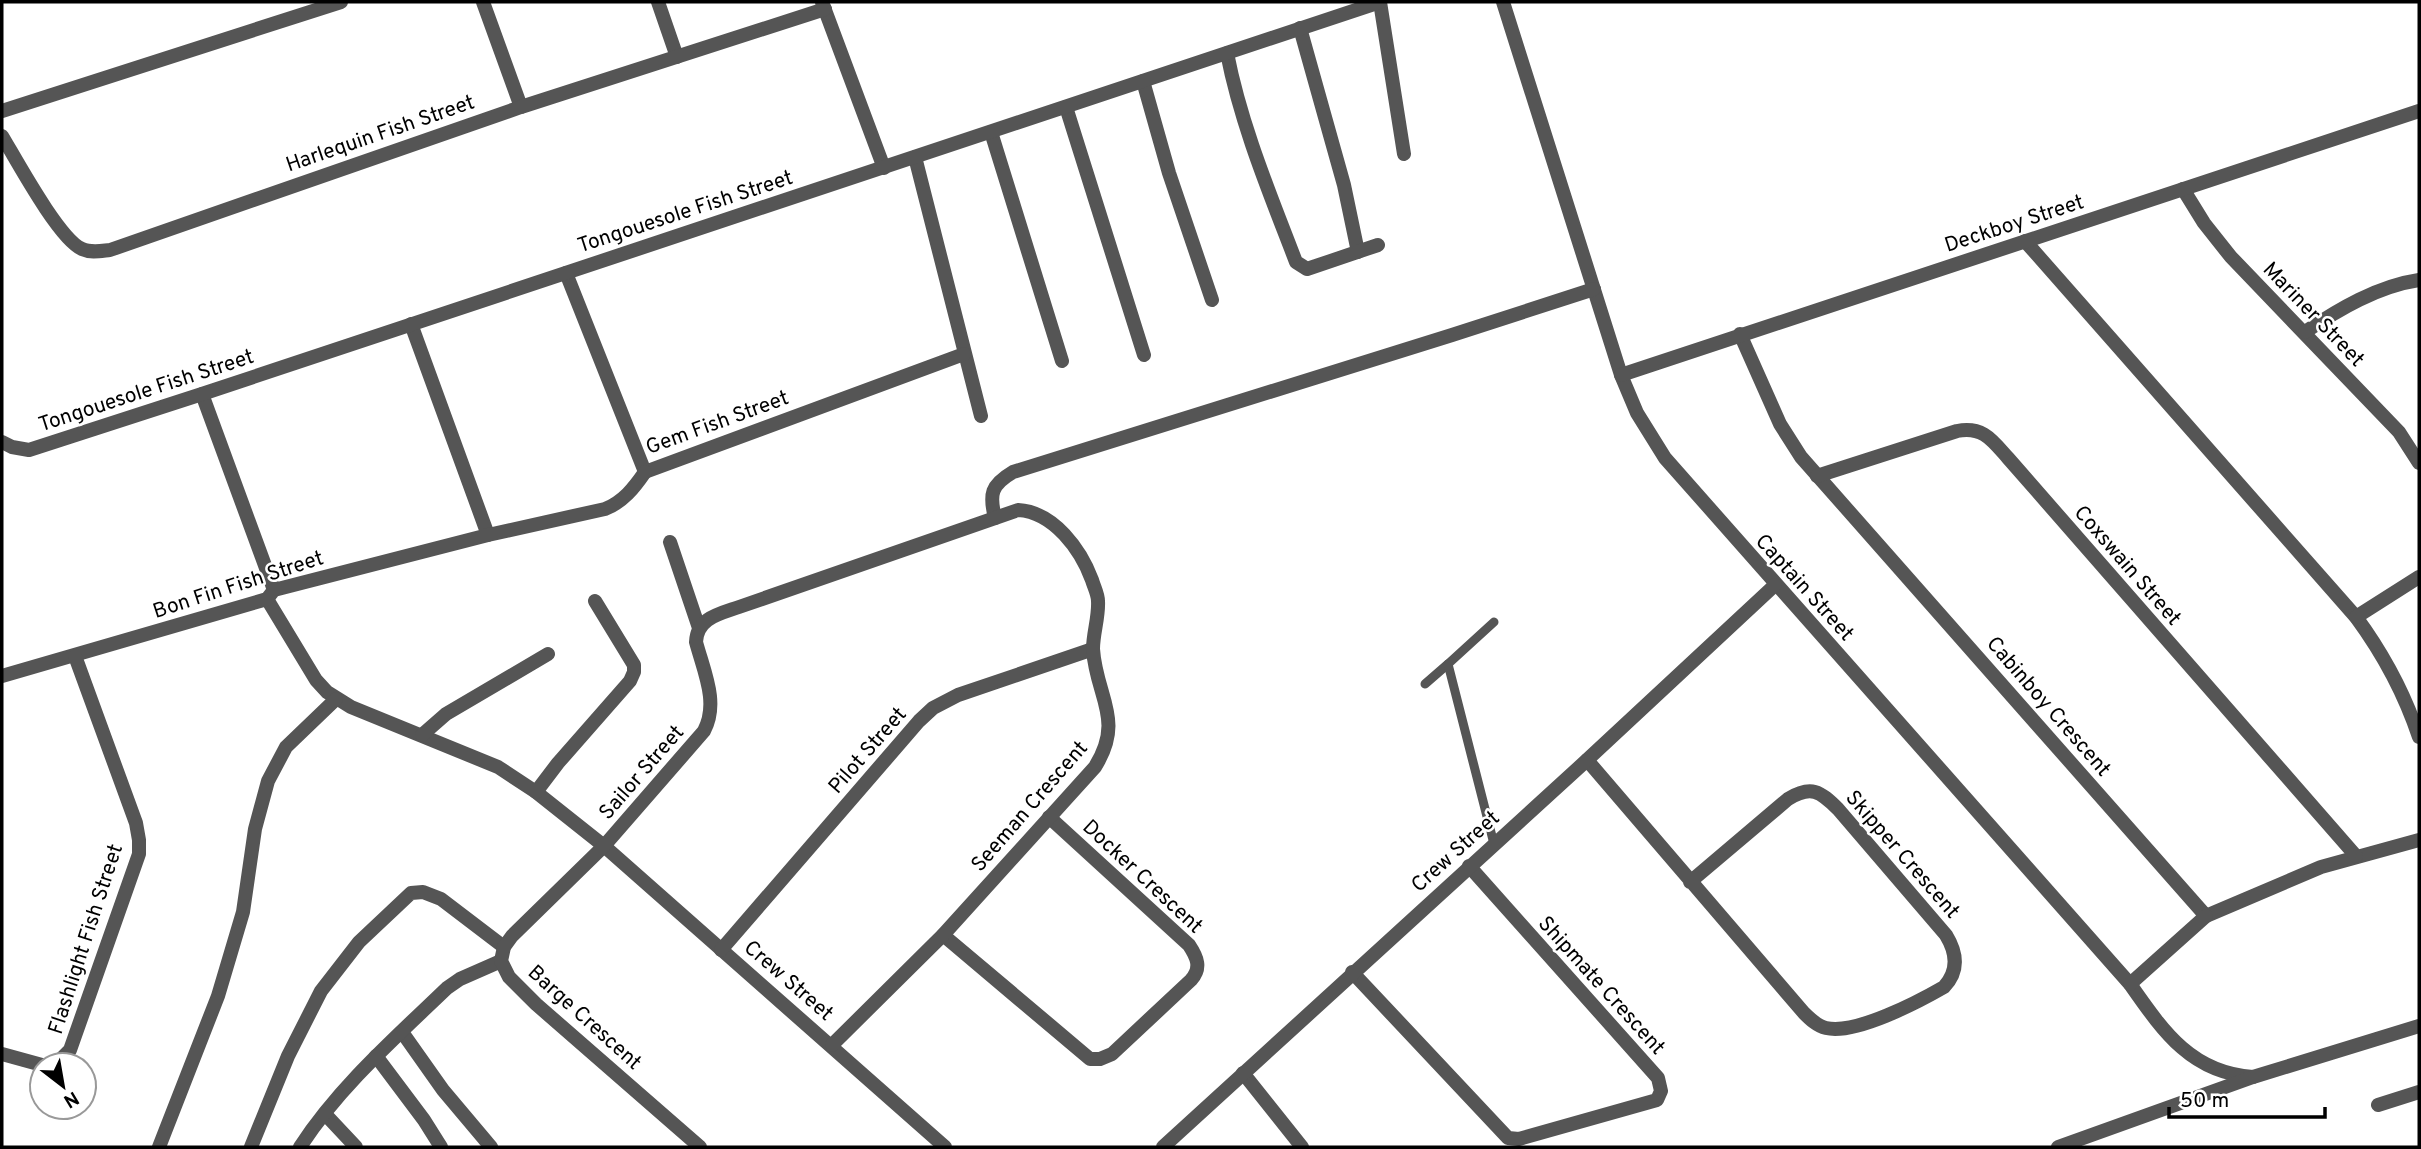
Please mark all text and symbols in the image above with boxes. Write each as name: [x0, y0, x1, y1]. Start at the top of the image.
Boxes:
street label: Harlequin Fish Street: [283, 89, 478, 179]
street label: Tongouesole Fish Street: [574, 165, 797, 260]
street label: Deckboy Street: [1941, 189, 2088, 260]
street label: Mariner Street: [2256, 257, 2370, 373]
street label: Tongouesole Fish Street: [35, 344, 258, 439]
street label: Gem Fish Street: [642, 385, 793, 462]
street label: Coxswain Street: [2067, 500, 2187, 632]
street label: Captain Street: [1749, 529, 1859, 647]
street label: Bon Fin Fish Street: [150, 545, 327, 626]
street label: Cabinboy Crescent: [1980, 631, 2116, 783]
street label: Pilot Street: [823, 702, 913, 800]
street label: Sailor Street: [594, 720, 691, 826]
street label: Seeman Crescent: [966, 736, 1094, 878]
street label: Skipper Crescent: [1839, 785, 1965, 925]
street label: Crew Street: [1406, 805, 1506, 899]
street label: Docker Crescent: [1076, 814, 1208, 940]
street label: Flashlight Fish Street: [43, 841, 130, 1038]
street label: Shipmate Crescent: [1531, 911, 1670, 1061]
street label: Crew Street: [738, 935, 838, 1027]
street label: Barge Crescent: [521, 960, 647, 1076]
north arrow: [28, 1051, 98, 1121]
scale bar: [2169, 1076, 2325, 1120]
text: N: [59, 1085, 83, 1113]
text: 50 m: [2180, 1088, 2229, 1115]

